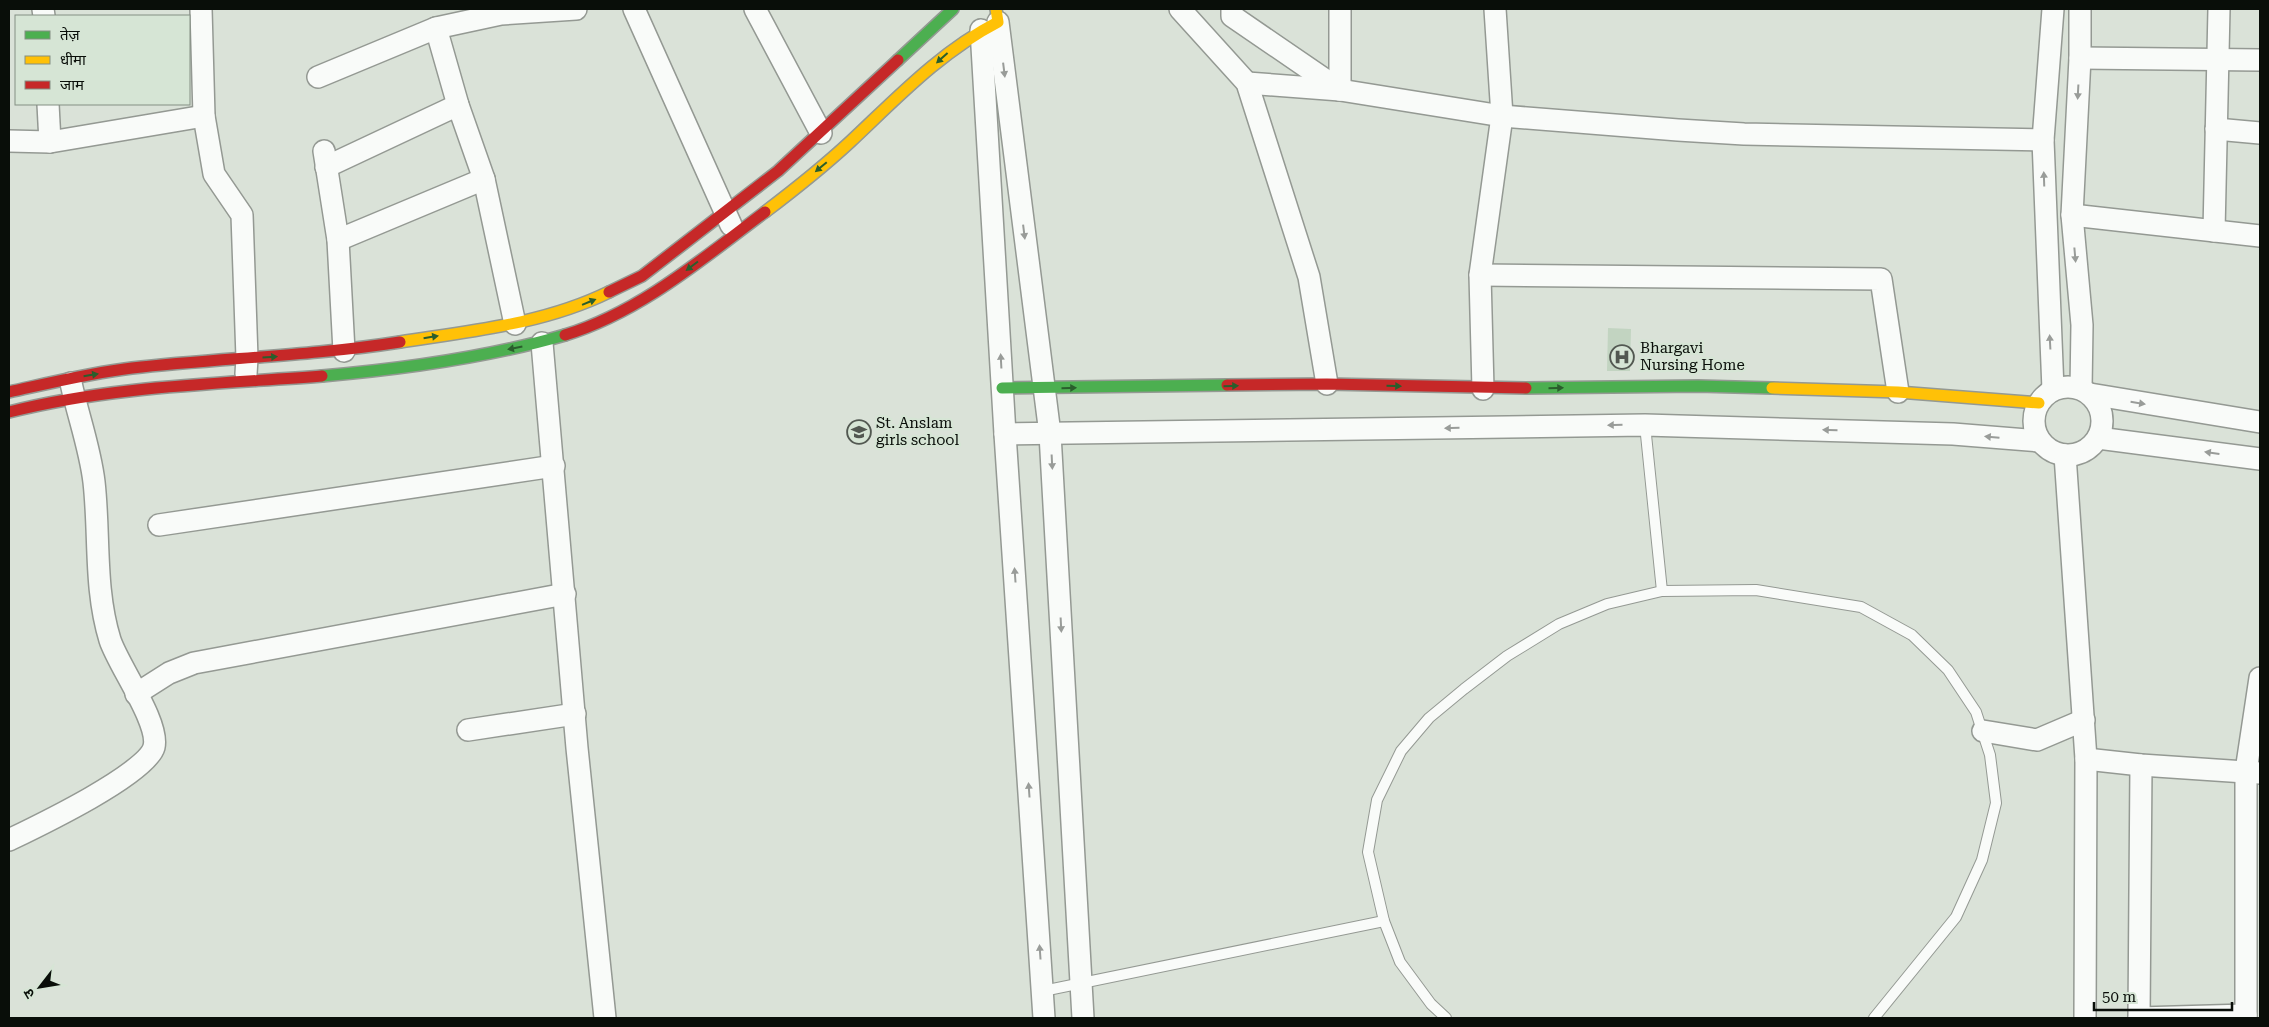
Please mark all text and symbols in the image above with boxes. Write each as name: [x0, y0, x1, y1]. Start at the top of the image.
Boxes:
legend: [15, 15, 190, 105]
text: तेज़: [60, 26, 81, 44]
text: धीमा: [60, 51, 87, 69]
one-way arrow: [936, 52, 948, 64]
one-way arrow: [1000, 63, 1008, 79]
text: जाम: [60, 76, 85, 94]
one-way arrow: [2074, 85, 2082, 101]
one-way arrow: [815, 161, 827, 172]
one-way arrow: [2040, 171, 2048, 187]
one-way arrow: [1020, 224, 1028, 240]
one-way arrow: [2072, 247, 2080, 263]
one-way arrow: [685, 261, 699, 271]
one-way arrow: [582, 298, 596, 306]
one-way arrow: [423, 333, 439, 341]
one-way arrow: [2046, 333, 2054, 349]
place label: Bhargavi Nursing Home: [1640, 339, 1745, 374]
one-way arrow: [507, 344, 523, 352]
hospital icon: Bhargavi Nursing Home: [1609, 344, 1635, 370]
one-way arrow: [262, 352, 278, 360]
one-way arrow: [996, 353, 1004, 369]
one-way arrow: [83, 370, 99, 378]
one-way arrow: [1223, 382, 1239, 390]
one-way arrow: [1386, 382, 1402, 390]
one-way arrow: [1061, 384, 1077, 392]
one-way arrow: [1548, 384, 1564, 392]
one-way arrow: [2130, 399, 2146, 407]
place label: St. Anslam girls school: [876, 414, 960, 449]
school or university icon: St. Anslam girls school: [846, 419, 872, 445]
one-way arrow: [1606, 421, 1622, 429]
one-way arrow: [1444, 425, 1460, 433]
one-way arrow: [1821, 426, 1837, 434]
one-way arrow: [1984, 433, 2000, 441]
one-way arrow: [2204, 449, 2220, 457]
one-way arrow: [1048, 455, 1056, 471]
one-way arrow: [1010, 567, 1018, 583]
one-way arrow: [1057, 617, 1065, 633]
one-way arrow: [1025, 782, 1033, 798]
one-way arrow: [1036, 944, 1044, 960]
north arrow: [15, 962, 65, 1012]
scale bar: [2094, 980, 2232, 1012]
text: उ: [19, 985, 38, 1001]
text: 50 m: [2102, 988, 2137, 1006]

